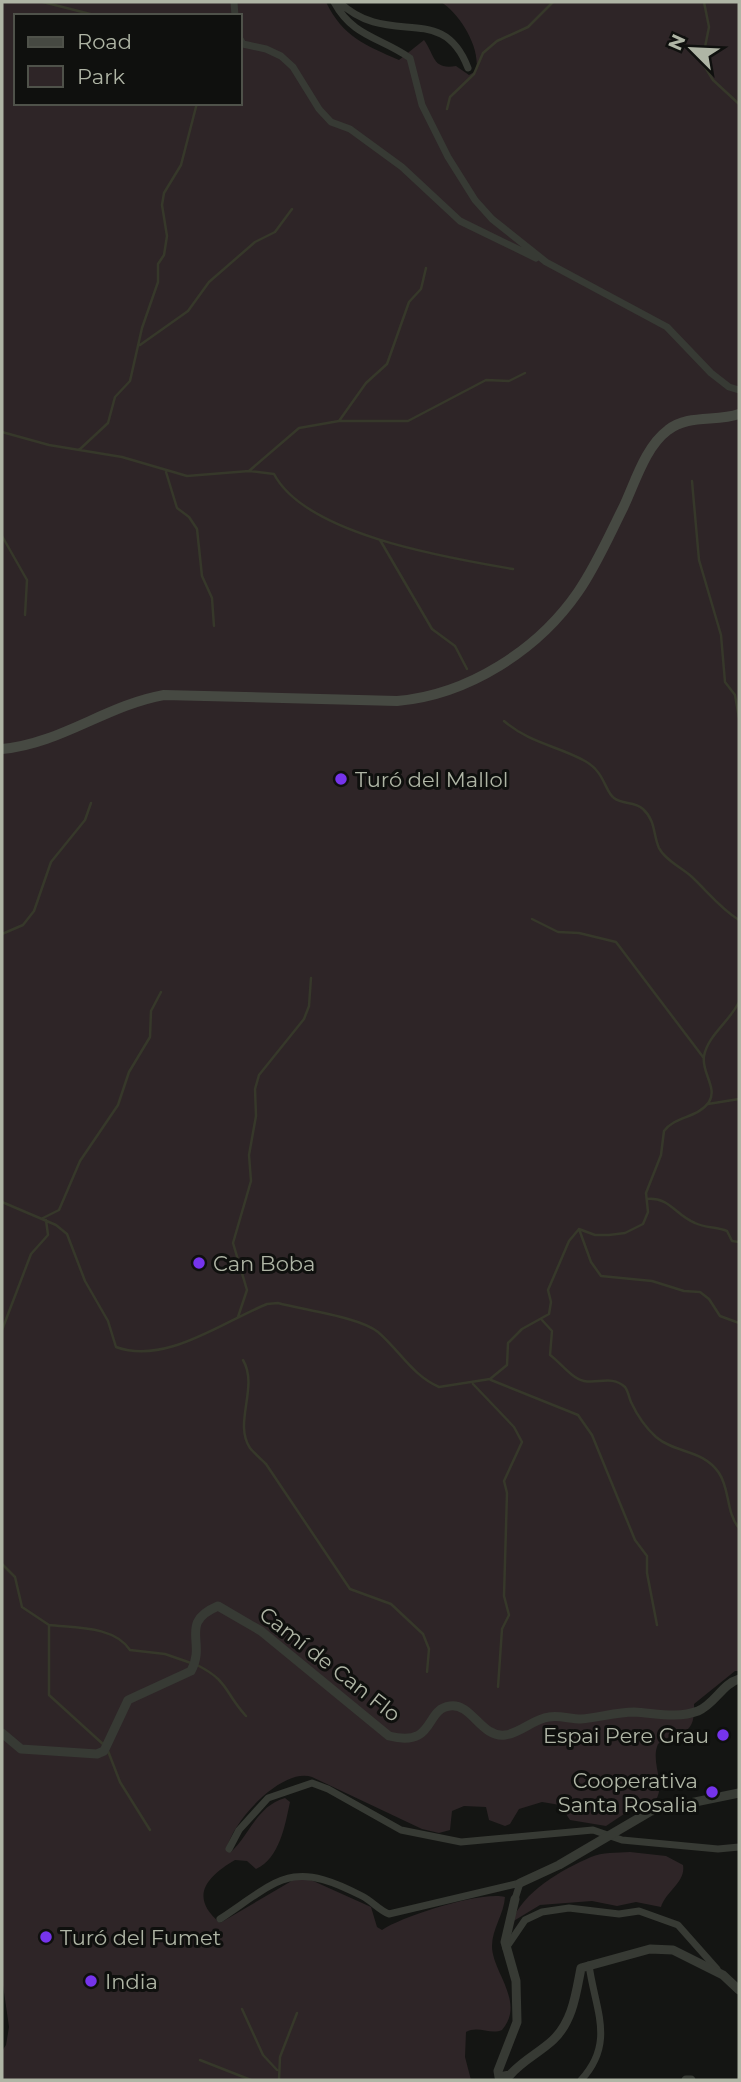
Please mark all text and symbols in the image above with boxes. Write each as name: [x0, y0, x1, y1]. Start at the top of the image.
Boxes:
legend: [14, 14, 242, 105]
north arrow: [657, 14, 727, 84]
text: Road: [77, 29, 132, 54]
text: N: [663, 31, 691, 54]
text: Park: [77, 64, 125, 89]
place label: Turó del Mallol: [355, 767, 508, 792]
marker: Turó del Mallol: [333, 771, 349, 787]
place label: Can Boba: [213, 1251, 315, 1276]
marker: Can Boba: [191, 1255, 207, 1271]
street label: Camí de Can Flo: [255, 1601, 405, 1727]
place label: Espai Pere Grau: [543, 1723, 709, 1748]
marker: Espai Pere Grau: [715, 1727, 731, 1743]
place label: Cooperativa Santa Rosalia: [558, 1768, 698, 1817]
marker: Cooperativa Santa Rosalia: [704, 1784, 720, 1800]
place label: Turó del Fumet: [60, 1925, 221, 1950]
marker: Turó del Fumet: [38, 1929, 54, 1945]
place label: India: [105, 1969, 158, 1994]
marker: India: [83, 1973, 99, 1989]

